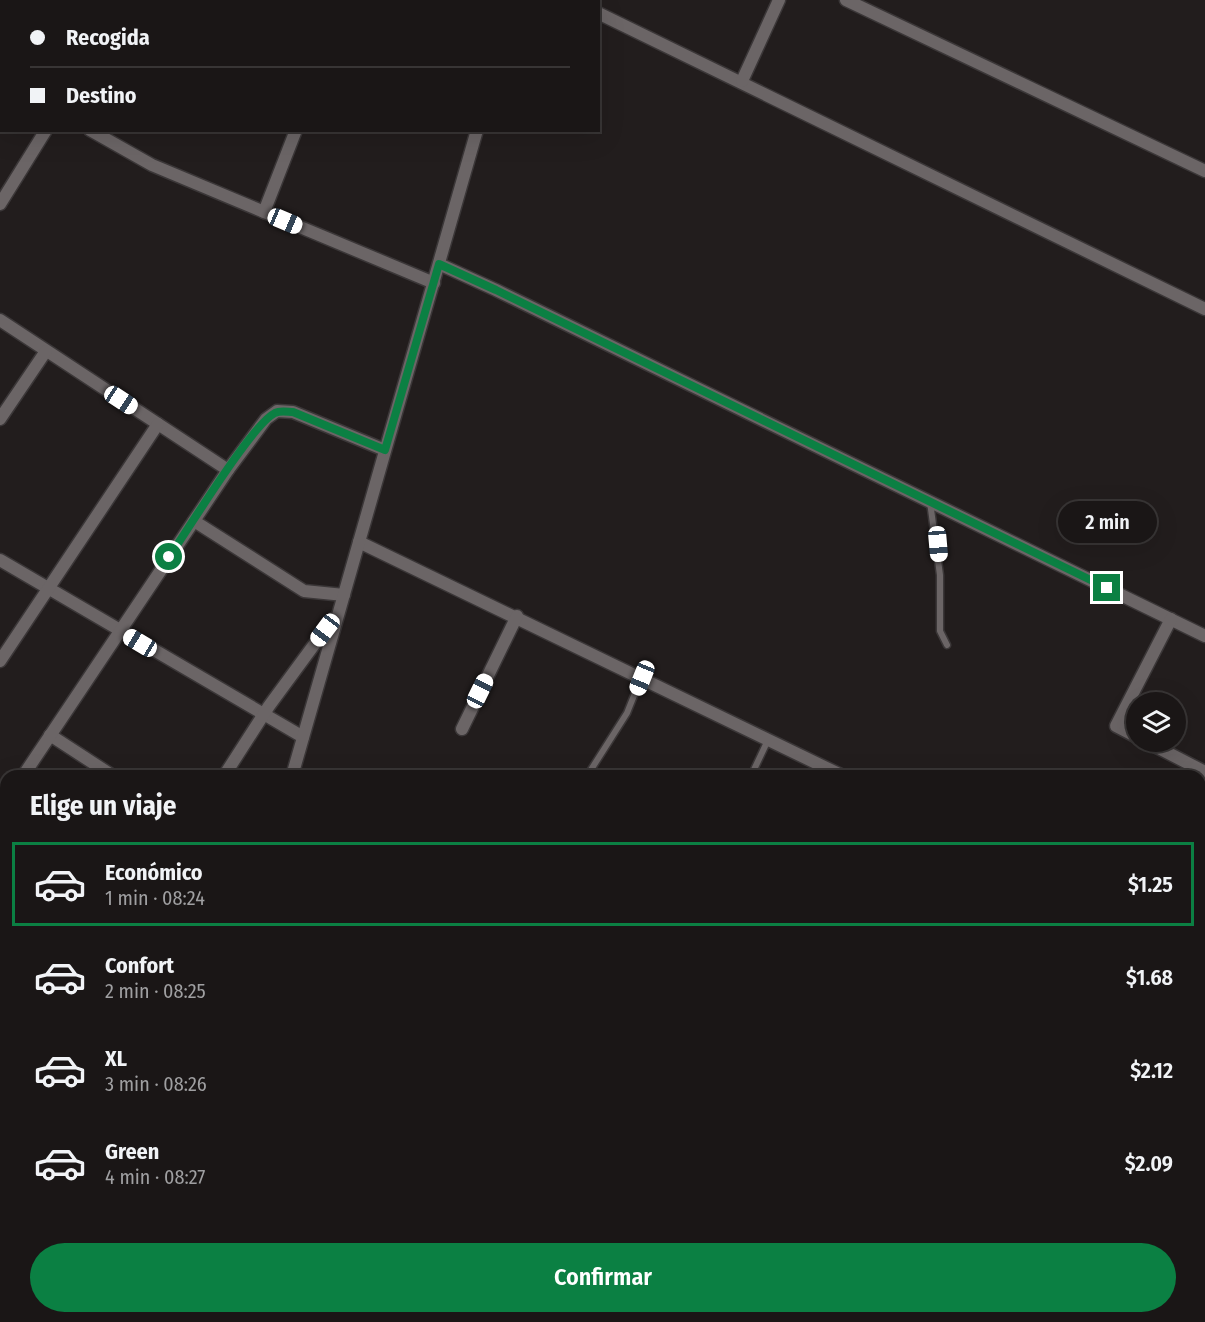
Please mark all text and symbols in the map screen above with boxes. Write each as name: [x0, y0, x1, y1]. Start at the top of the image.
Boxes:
text: Recogida: [66, 24, 150, 51]
text: Destino: [66, 82, 137, 109]
car: [265, 206, 305, 236]
car: [101, 383, 141, 417]
callout: 2 min: [1058, 501, 1156, 543]
text: 2 min: [1085, 510, 1130, 534]
car: [927, 525, 949, 563]
route start: [155, 543, 182, 570]
route end: [1093, 574, 1120, 601]
car: [307, 610, 343, 650]
car: [120, 626, 160, 660]
car: [627, 658, 657, 698]
car: [464, 671, 496, 711]
map controls: [1126, 692, 1186, 752]
button: layers: [1126, 692, 1186, 752]
text: Elige un viaje: [30, 790, 176, 822]
icon: car: [33, 857, 87, 911]
text: Económico: [105, 859, 203, 886]
text: $1.25: [1128, 871, 1173, 898]
text: 1 min · 08:24: [105, 886, 205, 910]
icon: car: [33, 950, 87, 1004]
text: Confort: [105, 952, 174, 979]
text: $1.68: [1126, 964, 1173, 991]
text: 2 min · 08:25: [105, 979, 206, 1003]
icon: car: [33, 1043, 87, 1097]
text: XL: [105, 1045, 127, 1072]
text: $2.12: [1130, 1057, 1173, 1084]
text: 3 min · 08:26: [105, 1072, 207, 1096]
icon: car: [33, 1136, 87, 1190]
text: Green: [105, 1138, 159, 1165]
text: $2.09: [1125, 1150, 1173, 1177]
text: 4 min · 08:27: [105, 1165, 205, 1189]
button: Confirmar: [30, 1243, 1176, 1312]

